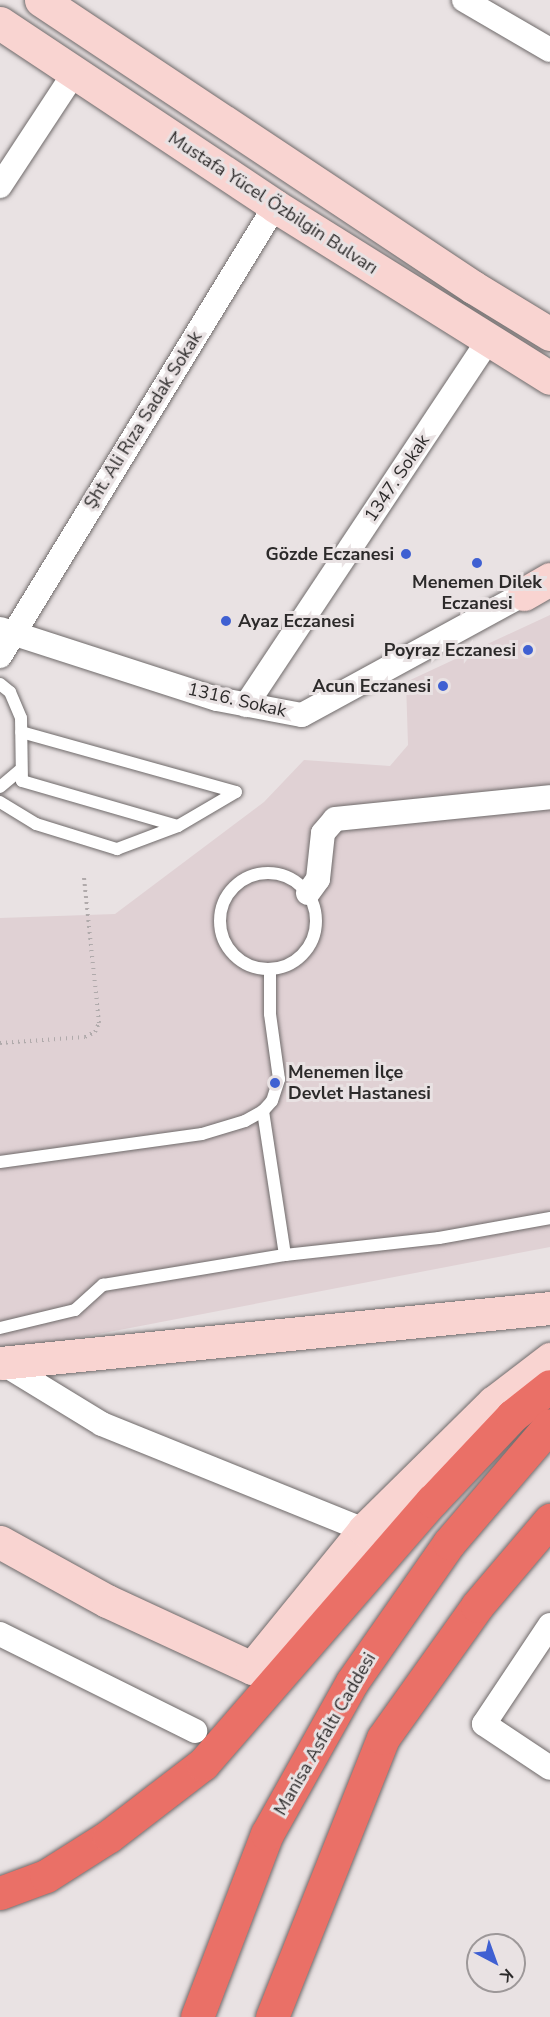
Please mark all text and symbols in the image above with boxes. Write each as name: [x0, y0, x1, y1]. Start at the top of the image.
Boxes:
street label: Mustafa Yücel Özbilgin Bulvarı: [164, 127, 382, 279]
street label: Şht. Ali Rıza Sadak Sokak: [79, 327, 207, 513]
street label: 1347. Sokak: [360, 430, 434, 526]
place label: Gözde Eczanesi: [266, 543, 394, 565]
marker: Gözde Eczanesi: [399, 547, 413, 561]
marker: Menemen Dilek Eczanesi: [470, 556, 484, 570]
place label: Menemen Dilek Eczanesi: [412, 572, 542, 614]
place label: Ayaz Eczanesi: [238, 610, 355, 632]
marker: Ayaz Eczanesi: [219, 614, 233, 628]
place label: Poyraz Eczanesi: [384, 639, 516, 661]
marker: Poyraz Eczanesi: [521, 643, 535, 657]
place label: Acun Eczanesi: [312, 675, 431, 697]
street label: 1316. Sokak: [186, 678, 288, 722]
marker: Acun Eczanesi: [436, 679, 450, 693]
place label: Menemen İlçe Devlet Hastanesi: [288, 1062, 431, 1104]
marker: Menemen İlçe Devlet Hastanesi: [266, 1074, 284, 1092]
street label: Manisa Asfaltı Caddesi: [270, 1649, 380, 1819]
north arrow: [466, 1933, 526, 1993]
text: K: [495, 1963, 518, 1987]

